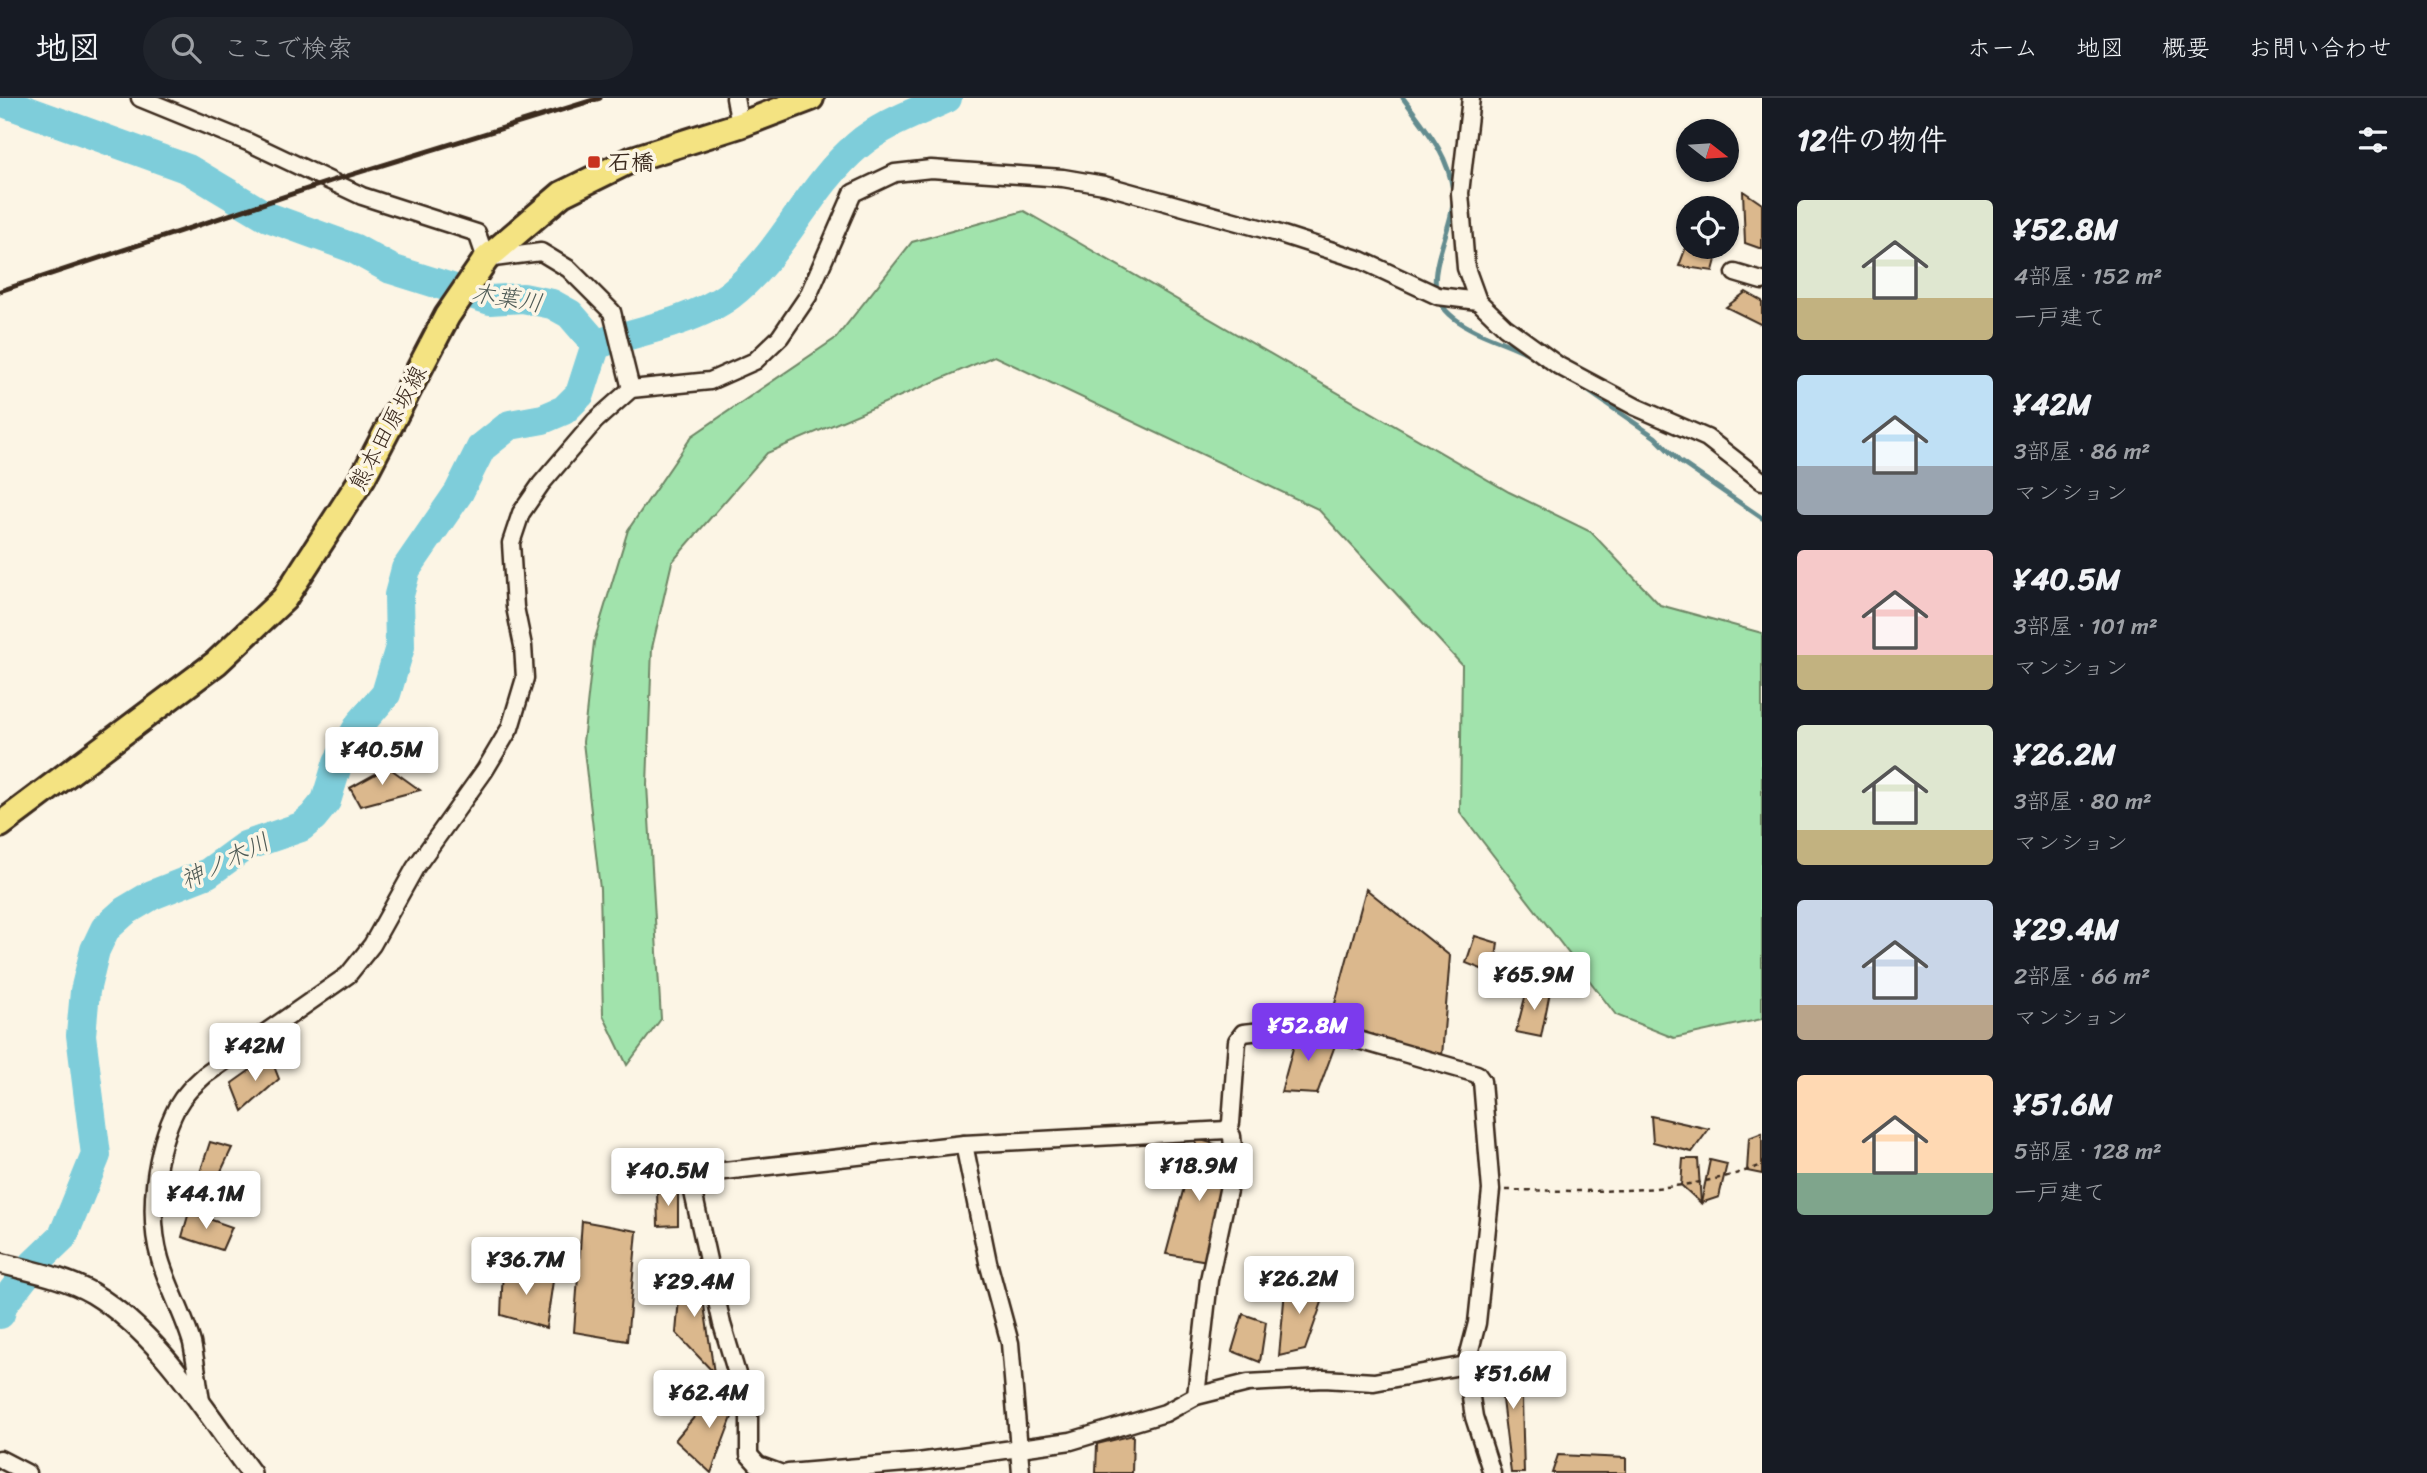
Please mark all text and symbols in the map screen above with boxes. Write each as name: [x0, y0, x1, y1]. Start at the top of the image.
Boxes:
search box: [143, 17, 633, 80]
text: 地図: [35, 19, 101, 77]
text: ここで検索: [223, 25, 353, 71]
text: ホーム: [1967, 27, 2038, 69]
text: 地図: [2076, 27, 2124, 69]
text: 概要: [2162, 27, 2210, 69]
text: お問い合わせ: [2248, 27, 2392, 69]
icon: search: [167, 29, 205, 67]
text: 12件の物件: [1797, 113, 1947, 167]
north arrow: [1676, 119, 1740, 182]
map controls: [1676, 119, 1739, 259]
icon: filters: [2354, 121, 2392, 159]
place label: 石橋: [608, 142, 654, 183]
marker: 石橋: [586, 154, 602, 170]
button: locate: [1676, 196, 1739, 259]
text: ¥52.8M: [2014, 202, 2118, 256]
icon: home: [1853, 228, 1937, 312]
text: 4部屋 · 152 m²: [2014, 256, 2162, 297]
water label: 木葉川: [468, 272, 546, 324]
text: 一戸建て: [2014, 297, 2106, 338]
street label: 熊本田原坂線: [338, 357, 438, 499]
text: ¥42M: [2014, 377, 2091, 431]
icon: home: [1853, 403, 1937, 487]
text: 3部屋 · 86 m²: [2014, 431, 2150, 472]
text: マンション: [2014, 472, 2128, 513]
text: ¥40.5M: [2014, 552, 2120, 606]
icon: home: [1853, 578, 1937, 662]
text: 3部屋 · 101 m²: [2014, 606, 2158, 647]
text: マンション: [2014, 647, 2128, 688]
text: ¥26.2M: [2014, 727, 2116, 781]
pin: ¥40.5M: [325, 728, 439, 787]
text: ¥40.5M: [341, 729, 423, 770]
icon: home: [1853, 753, 1937, 837]
text: 3部屋 · 80 m²: [2014, 781, 2152, 822]
water label: 神ノ木川: [173, 821, 277, 901]
text: マンション: [2014, 822, 2128, 863]
text: ¥29.4M: [2014, 902, 2119, 956]
icon: home: [1853, 928, 1937, 1012]
pin: ¥65.9M: [1477, 953, 1591, 1012]
text: ¥65.9M: [1494, 954, 1574, 995]
text: 2部屋 · 66 m²: [2014, 956, 2150, 997]
text: マンション: [2014, 997, 2128, 1038]
pin: ¥52.8M: [1251, 1004, 1365, 1063]
text: ¥52.8M: [1268, 1005, 1348, 1046]
pin: ¥42M: [214, 1024, 296, 1083]
text: ¥42M: [225, 1025, 285, 1066]
text: ¥51.6M: [2014, 1077, 2112, 1131]
icon: home: [1853, 1103, 1937, 1187]
text: 5部屋 · 128 m²: [2014, 1131, 2162, 1172]
pin: ¥18.9M: [1142, 1144, 1256, 1203]
text: ¥18.9M: [1161, 1145, 1237, 1186]
pin: ¥40.5M: [611, 1148, 725, 1208]
text: ¥40.5M: [627, 1150, 709, 1191]
pin: ¥44.1M: [149, 1172, 263, 1231]
text: 一戸建て: [2014, 1172, 2106, 1213]
text: ¥44.1M: [167, 1173, 245, 1214]
pin: ¥36.7M: [469, 1238, 583, 1297]
text: ¥36.7M: [487, 1239, 565, 1280]
pin: ¥26.2M: [1242, 1256, 1356, 1316]
text: ¥26.2M: [1260, 1258, 1338, 1299]
pin: ¥29.4M: [637, 1260, 751, 1319]
text: ¥29.4M: [654, 1261, 734, 1302]
pin: ¥51.6M: [1456, 1352, 1570, 1411]
text: ¥51.6M: [1475, 1353, 1551, 1394]
pin: ¥62.4M: [652, 1370, 766, 1430]
text: ¥62.4M: [669, 1372, 749, 1413]

